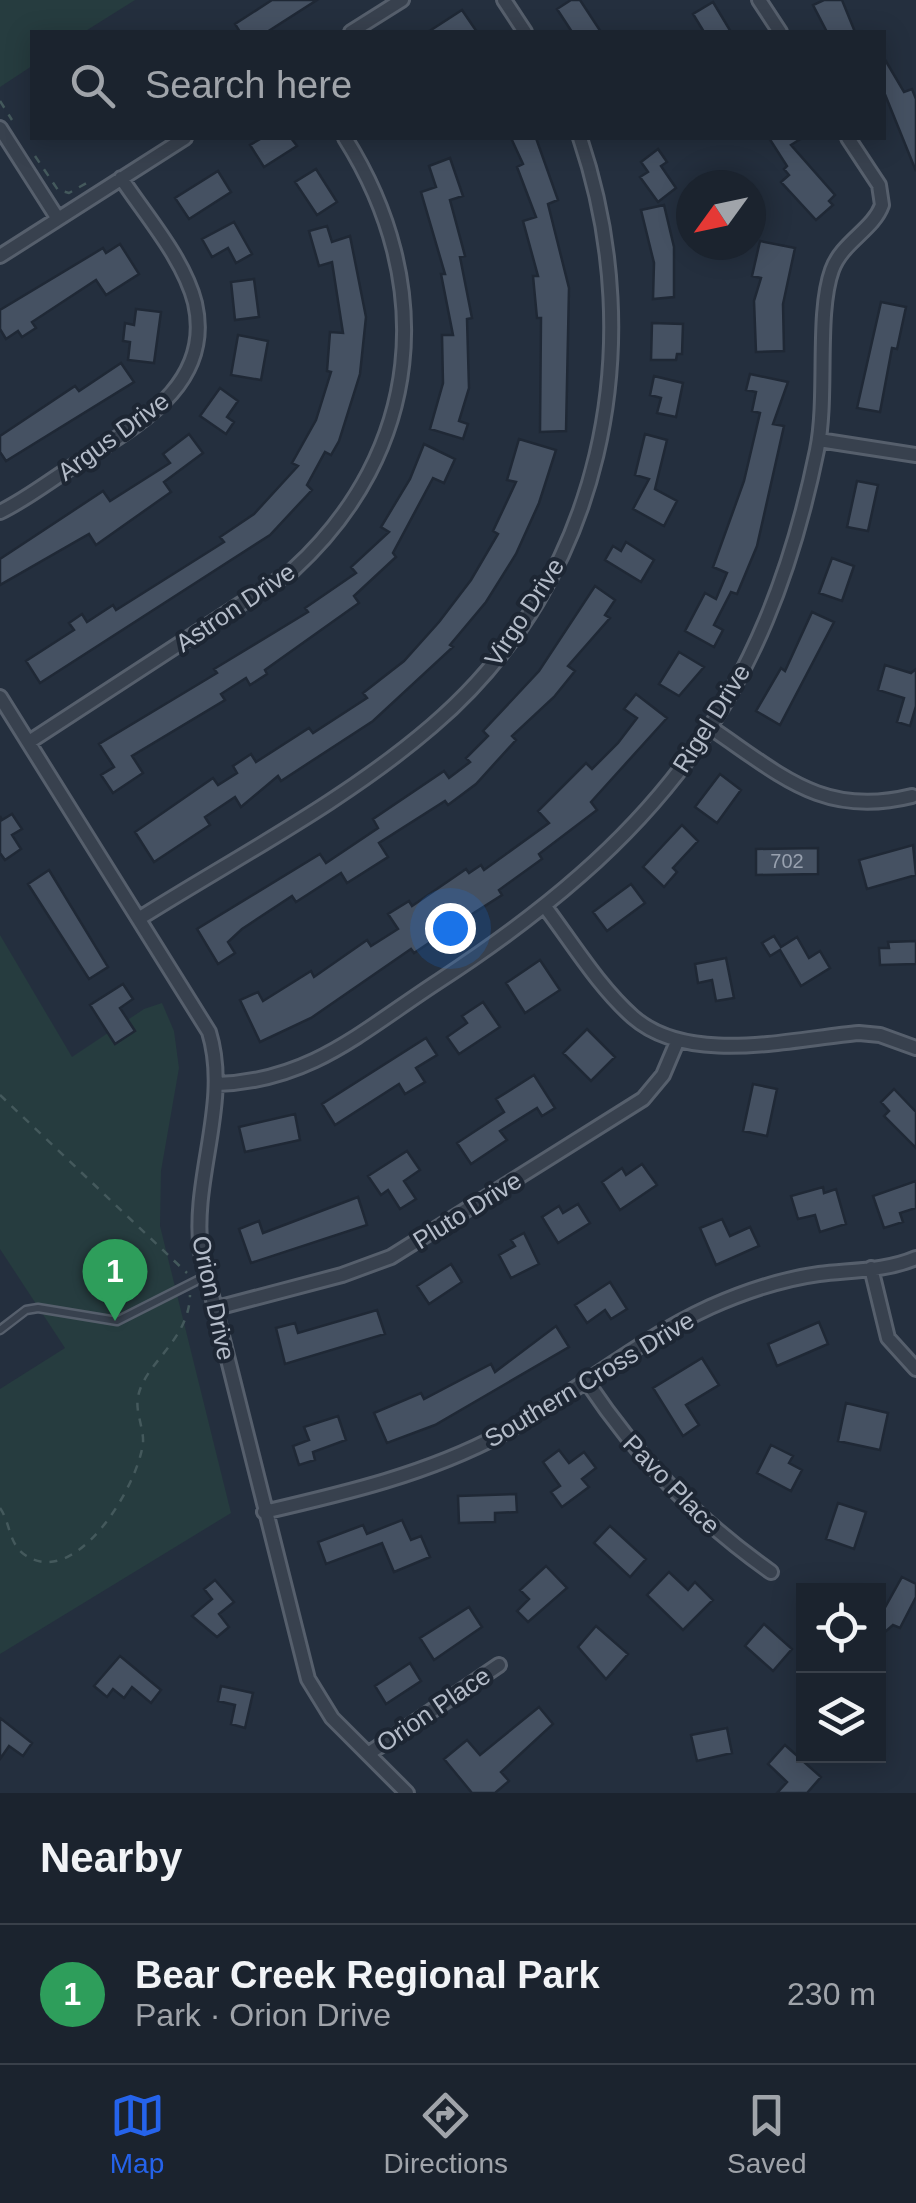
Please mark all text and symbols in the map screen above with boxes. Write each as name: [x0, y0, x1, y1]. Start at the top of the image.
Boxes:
search box: [30, 30, 886, 140]
icon: search: [65, 58, 120, 113]
text: Search here: [145, 64, 352, 106]
north arrow: [676, 170, 766, 260]
street label: Argus Drive: [52, 386, 174, 486]
street label: Virgo Drive: [479, 553, 569, 671]
street label: Astron Drive: [170, 557, 300, 657]
street label: Rigel Drive: [667, 659, 755, 777]
house number: 702: [770, 850, 804, 872]
your location: [425, 903, 476, 954]
street label: Pluto Drive: [408, 1166, 526, 1254]
street label: Orion Drive: [187, 1233, 241, 1363]
pin: 1: [82, 1238, 148, 1321]
street label: Southern Cross Drive: [479, 1305, 699, 1453]
street label: Pavo Place: [618, 1429, 726, 1539]
map controls: [796, 1583, 886, 1763]
button: locate: [796, 1583, 886, 1673]
street label: Orion Place: [371, 1661, 495, 1757]
button: layers: [796, 1673, 886, 1763]
text: Nearby: [40, 1834, 182, 1881]
text: Bear Creek Regional Park: [135, 1954, 600, 1996]
text: 1: [64, 1976, 81, 2012]
text: 230 m: [787, 1976, 876, 2012]
text: Park · Orion Drive: [135, 1997, 391, 2033]
tab: Map: [110, 2088, 165, 2180]
tab: Directions: [384, 2088, 508, 2180]
tab: Saved: [727, 2088, 806, 2180]

